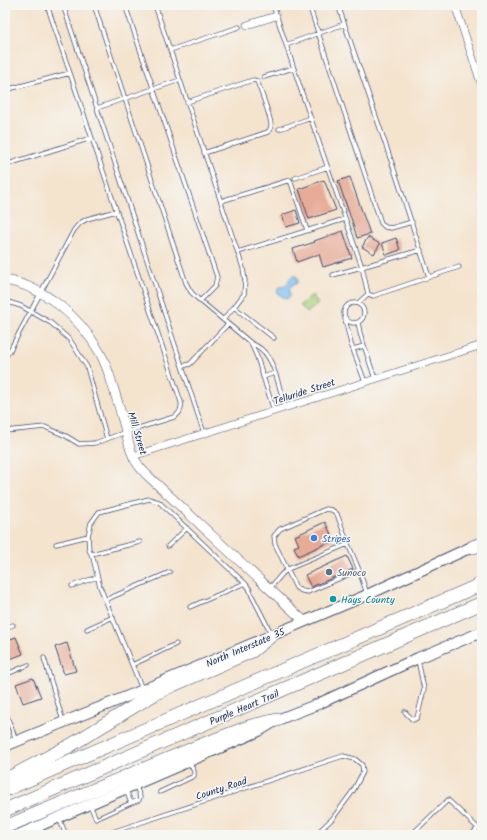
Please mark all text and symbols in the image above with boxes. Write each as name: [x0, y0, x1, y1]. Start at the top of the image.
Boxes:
street label: Telluride Street: [271, 374, 337, 409]
street label: Mill Street: [123, 410, 151, 457]
place label: Stripes: [322, 531, 351, 547]
marker: Stripes: [309, 533, 319, 543]
place label: Sunoco: [337, 565, 366, 581]
marker: Sunoco: [324, 567, 334, 577]
place label: Hays County: [341, 592, 395, 608]
marker: Hays County: [328, 594, 338, 604]
street label: North Interstate 35: [203, 624, 288, 672]
street label: Purple Heart Trail: [207, 686, 282, 730]
street label: County Road: [194, 773, 250, 805]

